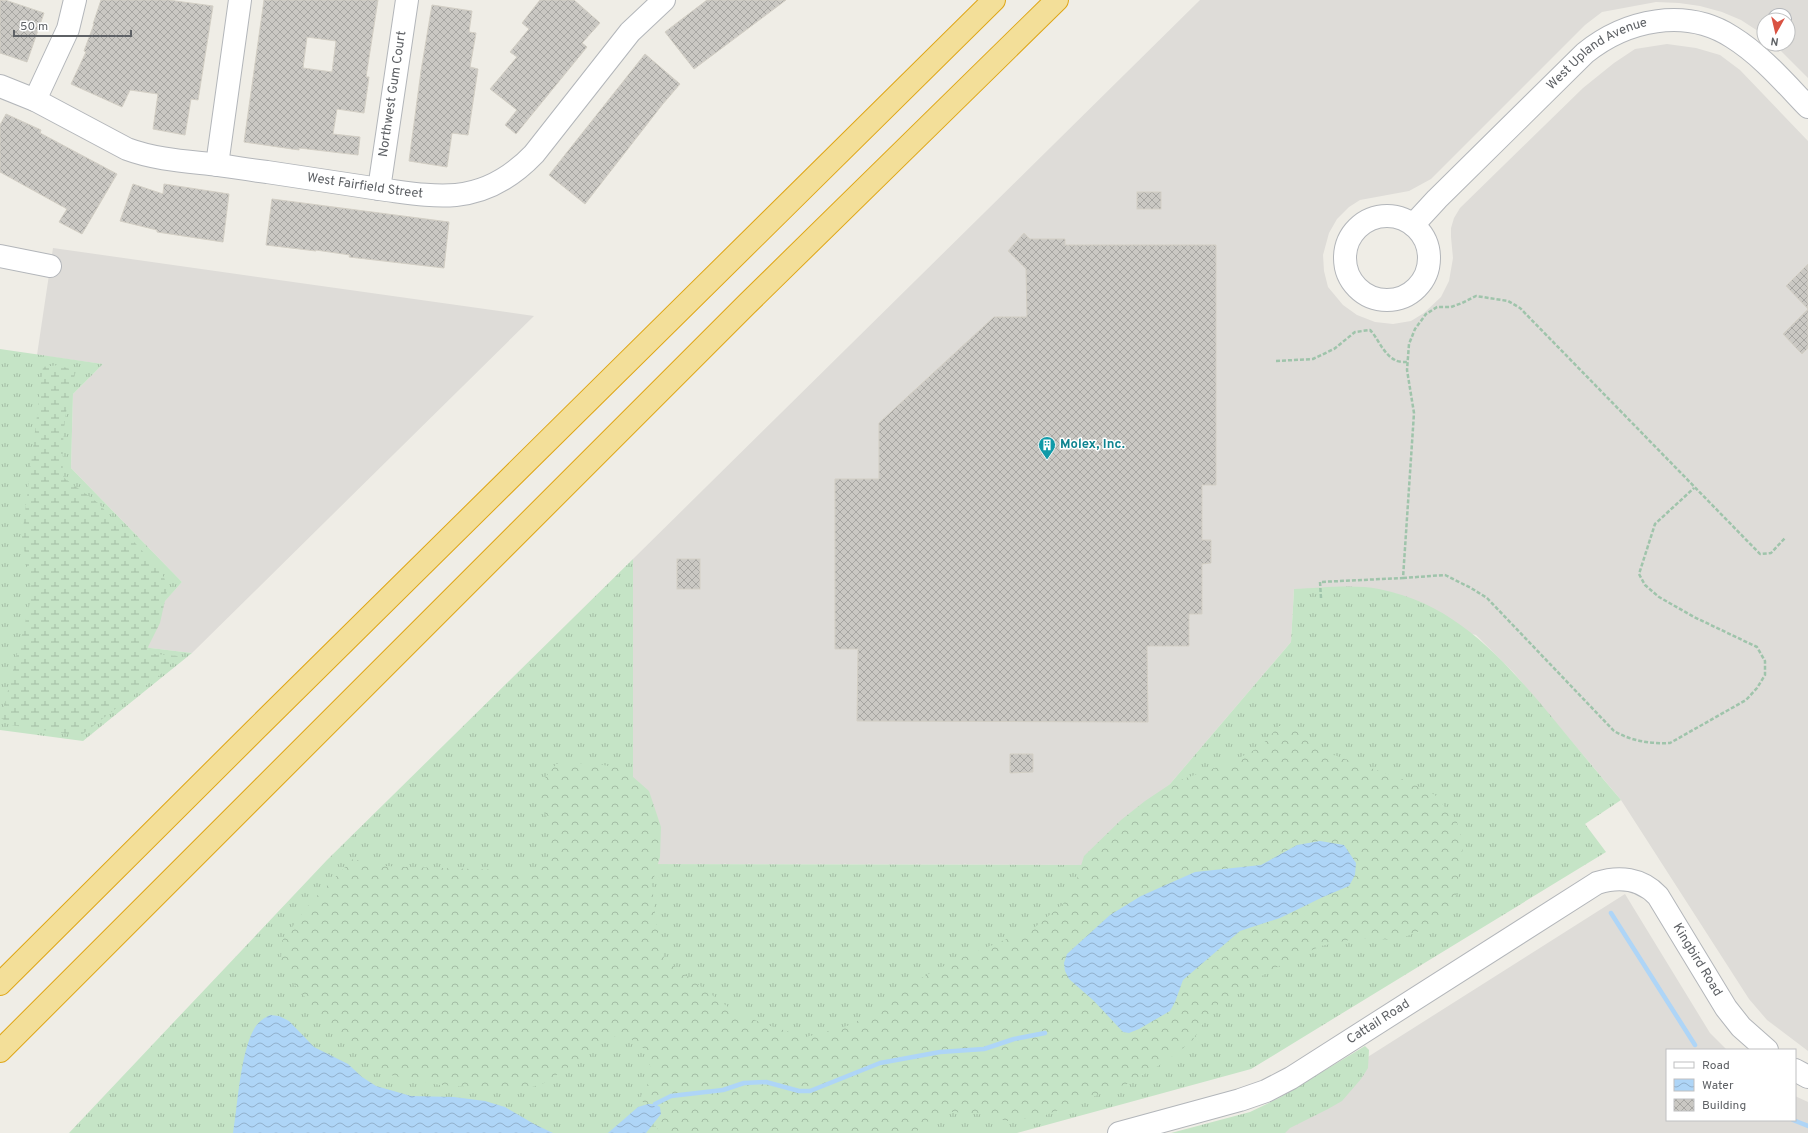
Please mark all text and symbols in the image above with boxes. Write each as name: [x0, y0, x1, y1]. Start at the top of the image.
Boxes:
scale bar: [14, 12, 131, 38]
north arrow: [1756, 12, 1796, 52]
street label: West Upland Avenue: [1544, 15, 1649, 94]
text: 50 m: [20, 19, 48, 35]
street label: Northwest Gum Court: [376, 30, 410, 158]
text: N: [1770, 33, 1780, 48]
street label: West Fairfield Street: [306, 170, 424, 203]
building icon: Molex, Inc.: [1037, 435, 1057, 460]
place label: Molex, Inc.: [1060, 437, 1125, 453]
street label: Kingbird Road: [1669, 921, 1725, 1000]
street label: Cattail Road: [1344, 996, 1413, 1048]
legend: [1666, 1049, 1796, 1121]
text: Road: [1702, 1058, 1730, 1074]
text: Water: [1702, 1078, 1734, 1094]
text: Building: [1702, 1098, 1746, 1114]

